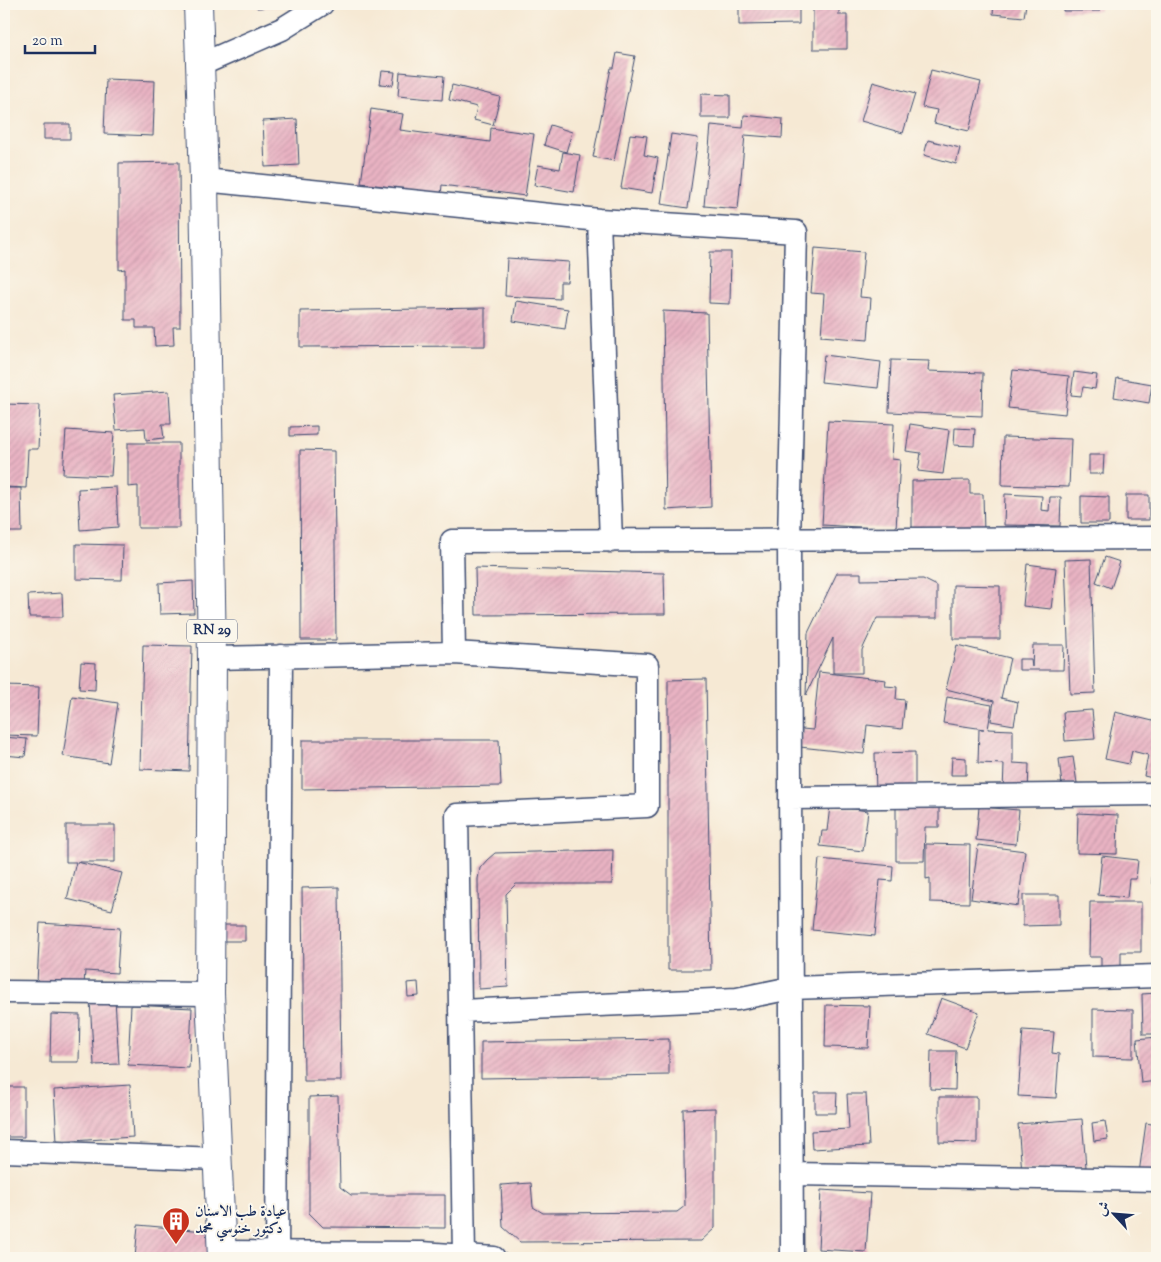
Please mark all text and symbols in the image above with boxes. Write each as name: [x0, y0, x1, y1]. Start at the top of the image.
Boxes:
scale bar: [25, 22, 95, 54]
text: 20 m: [32, 31, 63, 52]
road number: RN 29: [187, 620, 237, 642]
north arrow: [1088, 1190, 1138, 1240]
text: ش: [1092, 1198, 1116, 1220]
place label: عيادة طب الاسنان دكتور خنوسي محمد: [195, 1202, 287, 1242]
building icon: عيادة طب الاسنان دكتور خنوسي محمد: [161, 1206, 191, 1245]

